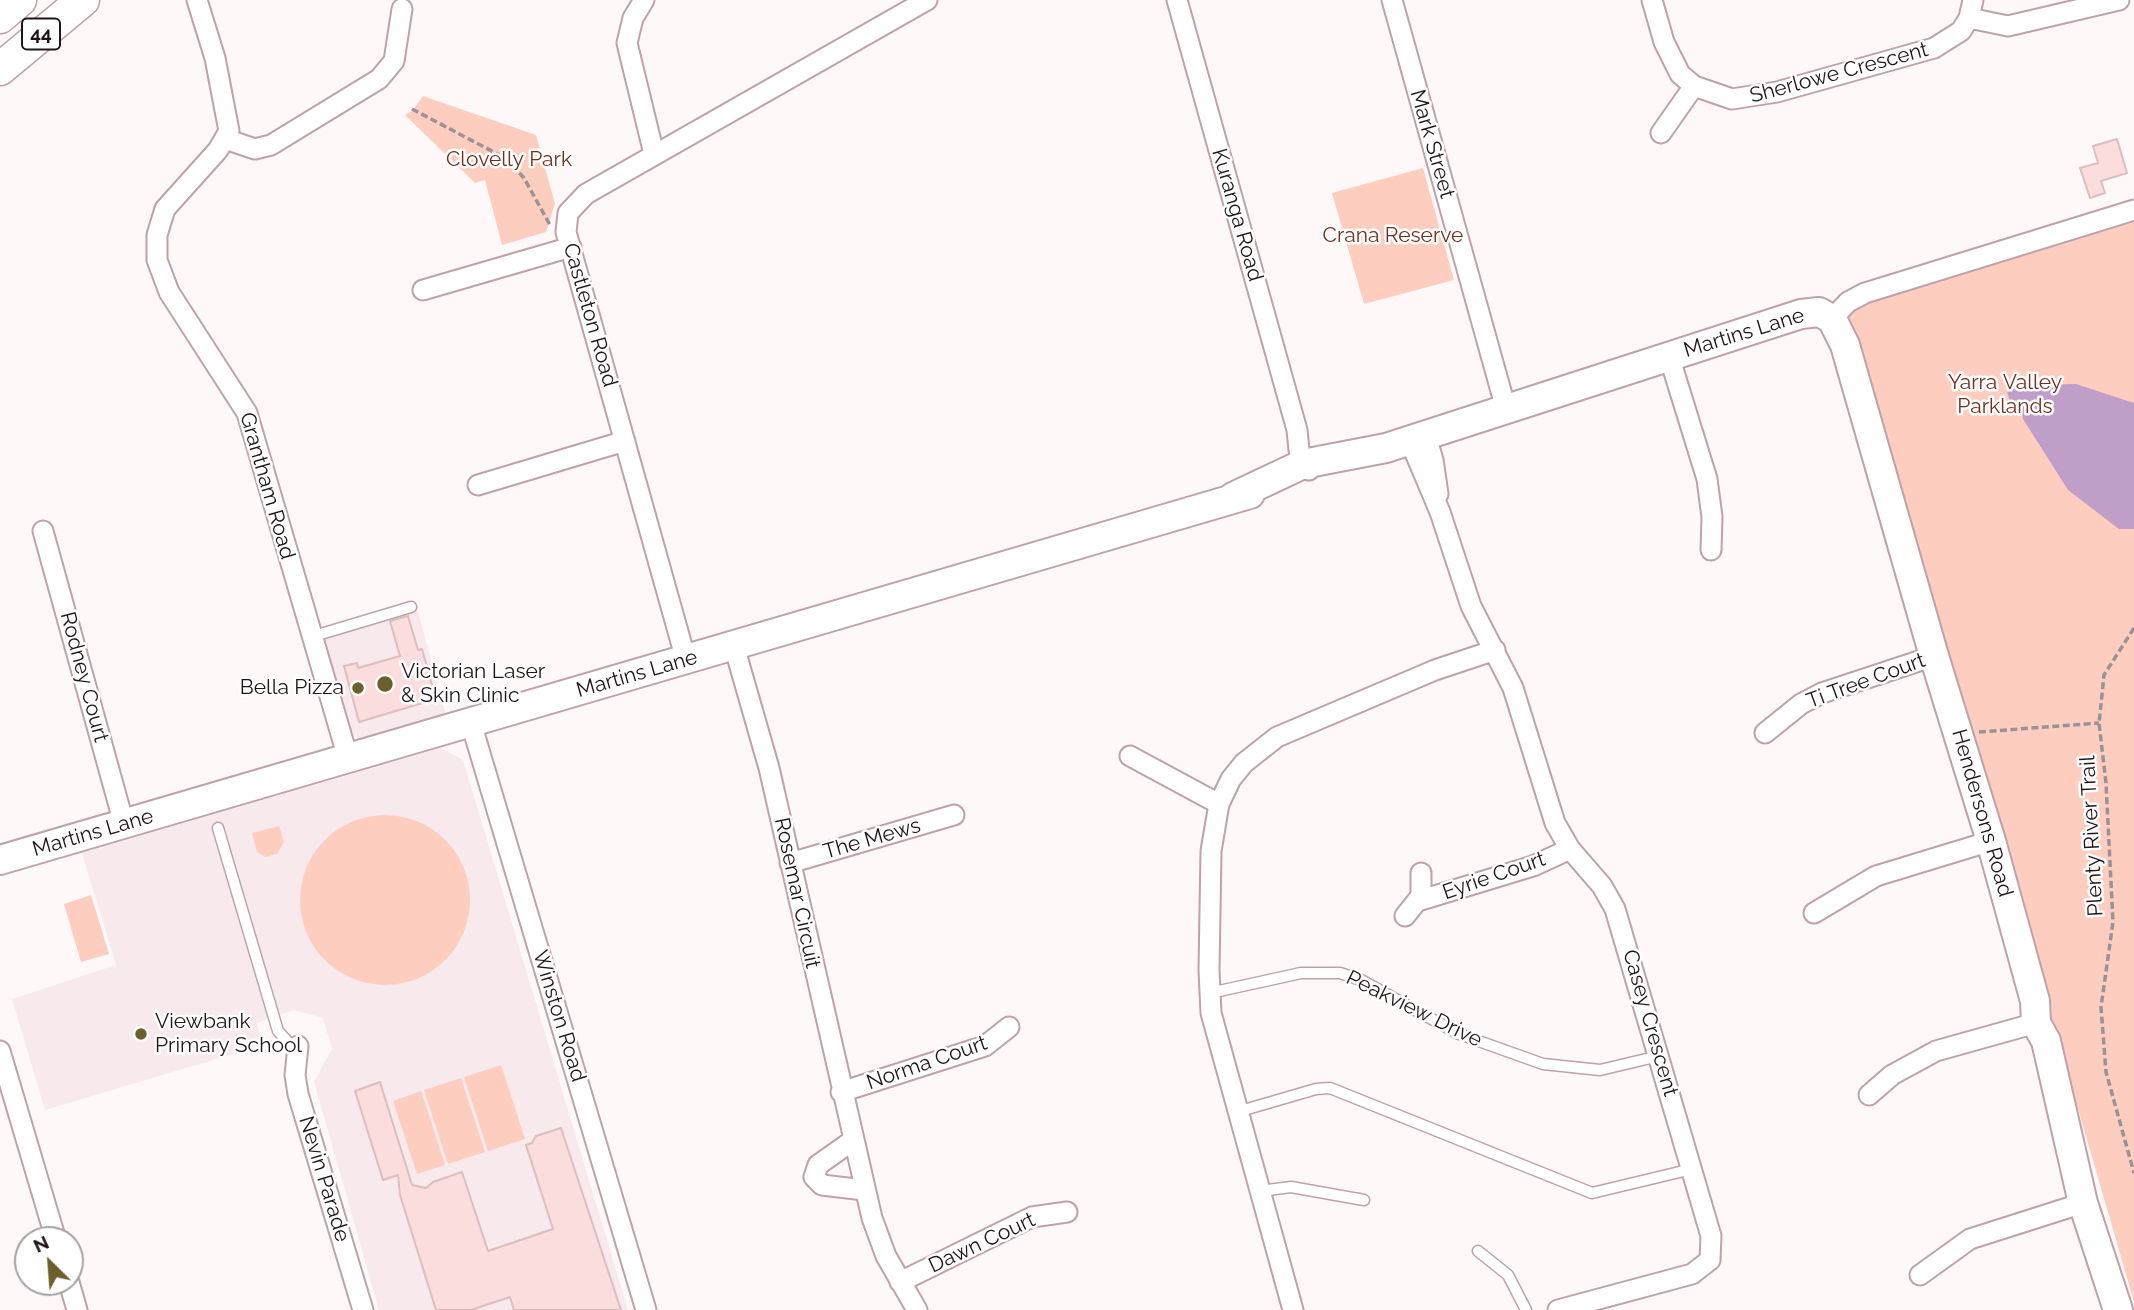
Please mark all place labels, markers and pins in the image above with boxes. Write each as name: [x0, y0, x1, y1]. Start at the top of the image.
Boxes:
place label: Victorian Laser & Skin Clinic: [401, 659, 545, 709]
marker: Victorian Laser & Skin Clinic: [375, 674, 395, 694]
place label: Bella Pizza: [240, 675, 344, 701]
marker: Bella Pizza: [350, 680, 366, 696]
place label: Viewbank Primary School: [155, 1009, 302, 1059]
marker: Viewbank Primary School: [133, 1026, 149, 1042]

